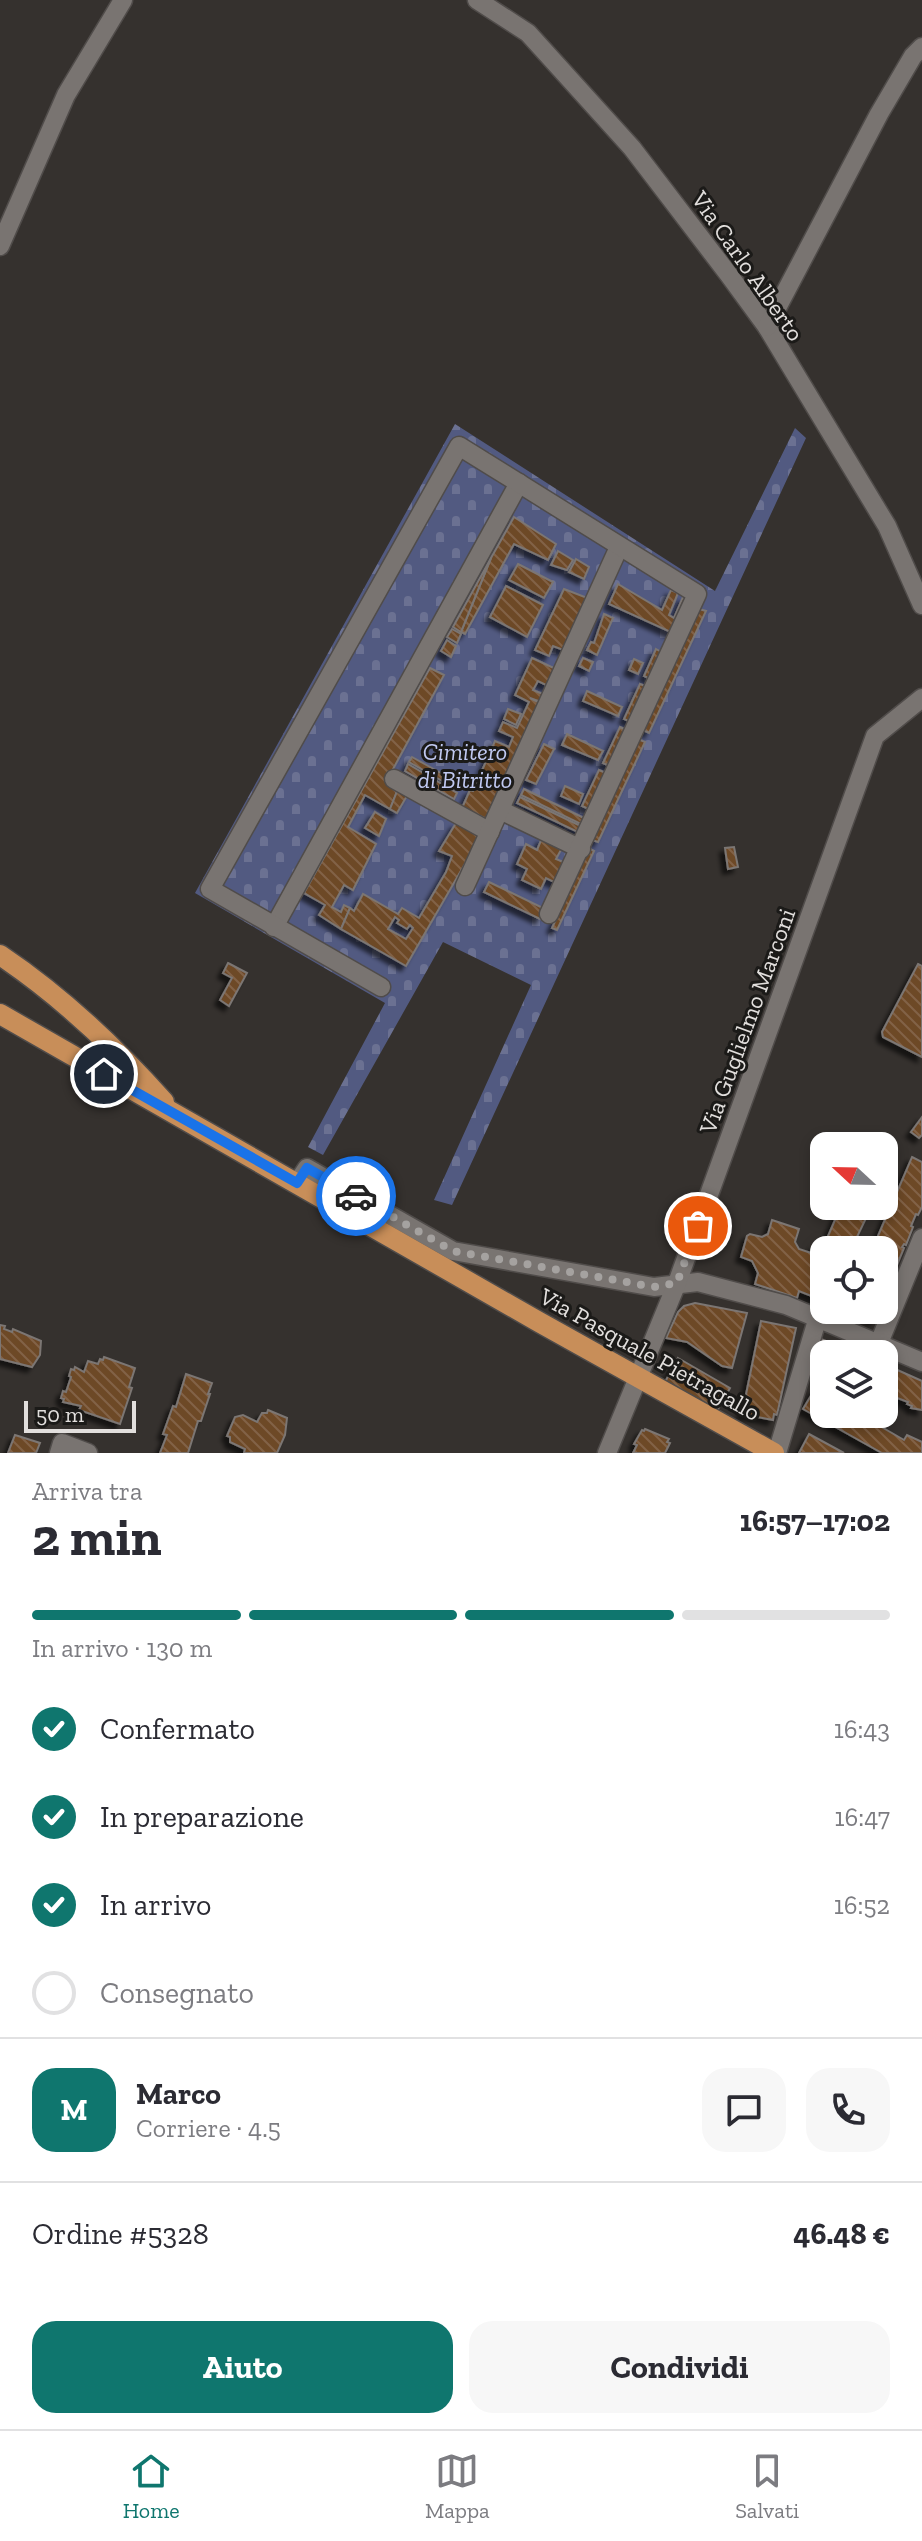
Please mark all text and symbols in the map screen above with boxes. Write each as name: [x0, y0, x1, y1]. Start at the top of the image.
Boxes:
street label: Via Carlo Alberto: [685, 185, 811, 347]
park label: Cimitero di Bitritto: [418, 737, 512, 794]
street label: Via Guglielmo Marconi: [692, 904, 801, 1139]
pin: [70, 1040, 138, 1108]
icon: home: [82, 1052, 126, 1096]
north arrow: [810, 1132, 898, 1220]
map controls: [810, 1132, 898, 1428]
courier: [316, 1156, 396, 1236]
icon: car: [334, 1174, 378, 1218]
pin: [664, 1192, 732, 1260]
icon: bag: [676, 1204, 720, 1248]
button: locate: [810, 1236, 898, 1324]
street label: Via Pasquale Pietragallo: [534, 1281, 765, 1427]
button: layers: [810, 1340, 898, 1428]
scale bar: [24, 1397, 136, 1433]
text: 50 m: [36, 1401, 84, 1428]
text: Arriva tra: [32, 1475, 142, 1507]
text: 16:57–17:02: [740, 1503, 890, 1539]
text: 2 min: [32, 1506, 162, 1568]
text: In arrivo · 130 m: [32, 1632, 212, 1664]
icon: check: [32, 1707, 76, 1751]
text: Confermato: [100, 1711, 255, 1747]
text: 16:43: [834, 1713, 890, 1745]
icon: check: [32, 1795, 76, 1839]
text: In preparazione: [100, 1799, 304, 1835]
text: 16:47: [835, 1801, 890, 1833]
icon: check: [32, 1883, 76, 1927]
text: In arrivo: [100, 1887, 212, 1923]
text: 16:52: [834, 1889, 890, 1921]
text: Consegnato: [100, 1975, 254, 2011]
button: chat: [702, 2068, 786, 2152]
button: phone: [806, 2068, 890, 2152]
text: Marco: [136, 2076, 221, 2112]
text: M: [61, 2092, 88, 2128]
text: Corriere · 4.5: [136, 2112, 281, 2144]
text: Ordine #5328: [32, 2216, 209, 2252]
text: 46.48 €: [793, 2216, 890, 2252]
button: Aiuto: [32, 2321, 453, 2413]
button: Condividi: [469, 2321, 890, 2413]
tab: Home: [123, 2449, 179, 2524]
tab: Mappa: [425, 2449, 490, 2524]
tab: Salvati: [735, 2449, 799, 2524]

